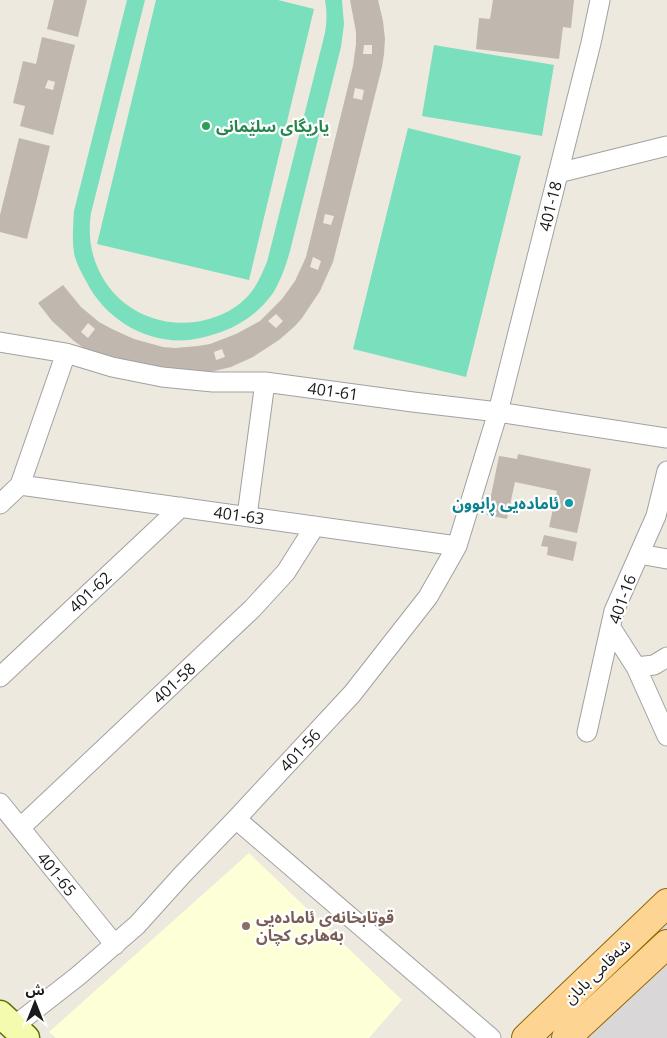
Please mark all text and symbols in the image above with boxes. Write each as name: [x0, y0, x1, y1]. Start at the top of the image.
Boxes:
place label: یاریگای سلێمانی: [216, 115, 329, 137]
marker: یاریگای سلێمانی: [200, 120, 212, 132]
street label: 401-18: [533, 179, 567, 233]
street label: 401-61: [306, 377, 360, 405]
place label: ئامادەیی ڕابوون: [452, 492, 559, 517]
marker: ئامادەیی ڕابوون: [563, 497, 575, 509]
street label: 401-63: [212, 501, 266, 529]
street label: 401-62: [64, 567, 116, 617]
street label: 401-16: [603, 571, 641, 627]
street label: 401-58: [148, 658, 200, 708]
street label: 401-56: [275, 724, 325, 776]
street label: 401-65: [32, 847, 82, 901]
place label: قوتابخانەی ئامادەیی بەهاری کچان: [256, 906, 394, 946]
marker: قوتابخانەی ئامادەیی بەهاری کچان: [240, 920, 252, 932]
street label: شەقامی بابان: [559, 933, 635, 1009]
north arrow: [10, 978, 60, 1028]
text: ش: [25, 980, 45, 999]

